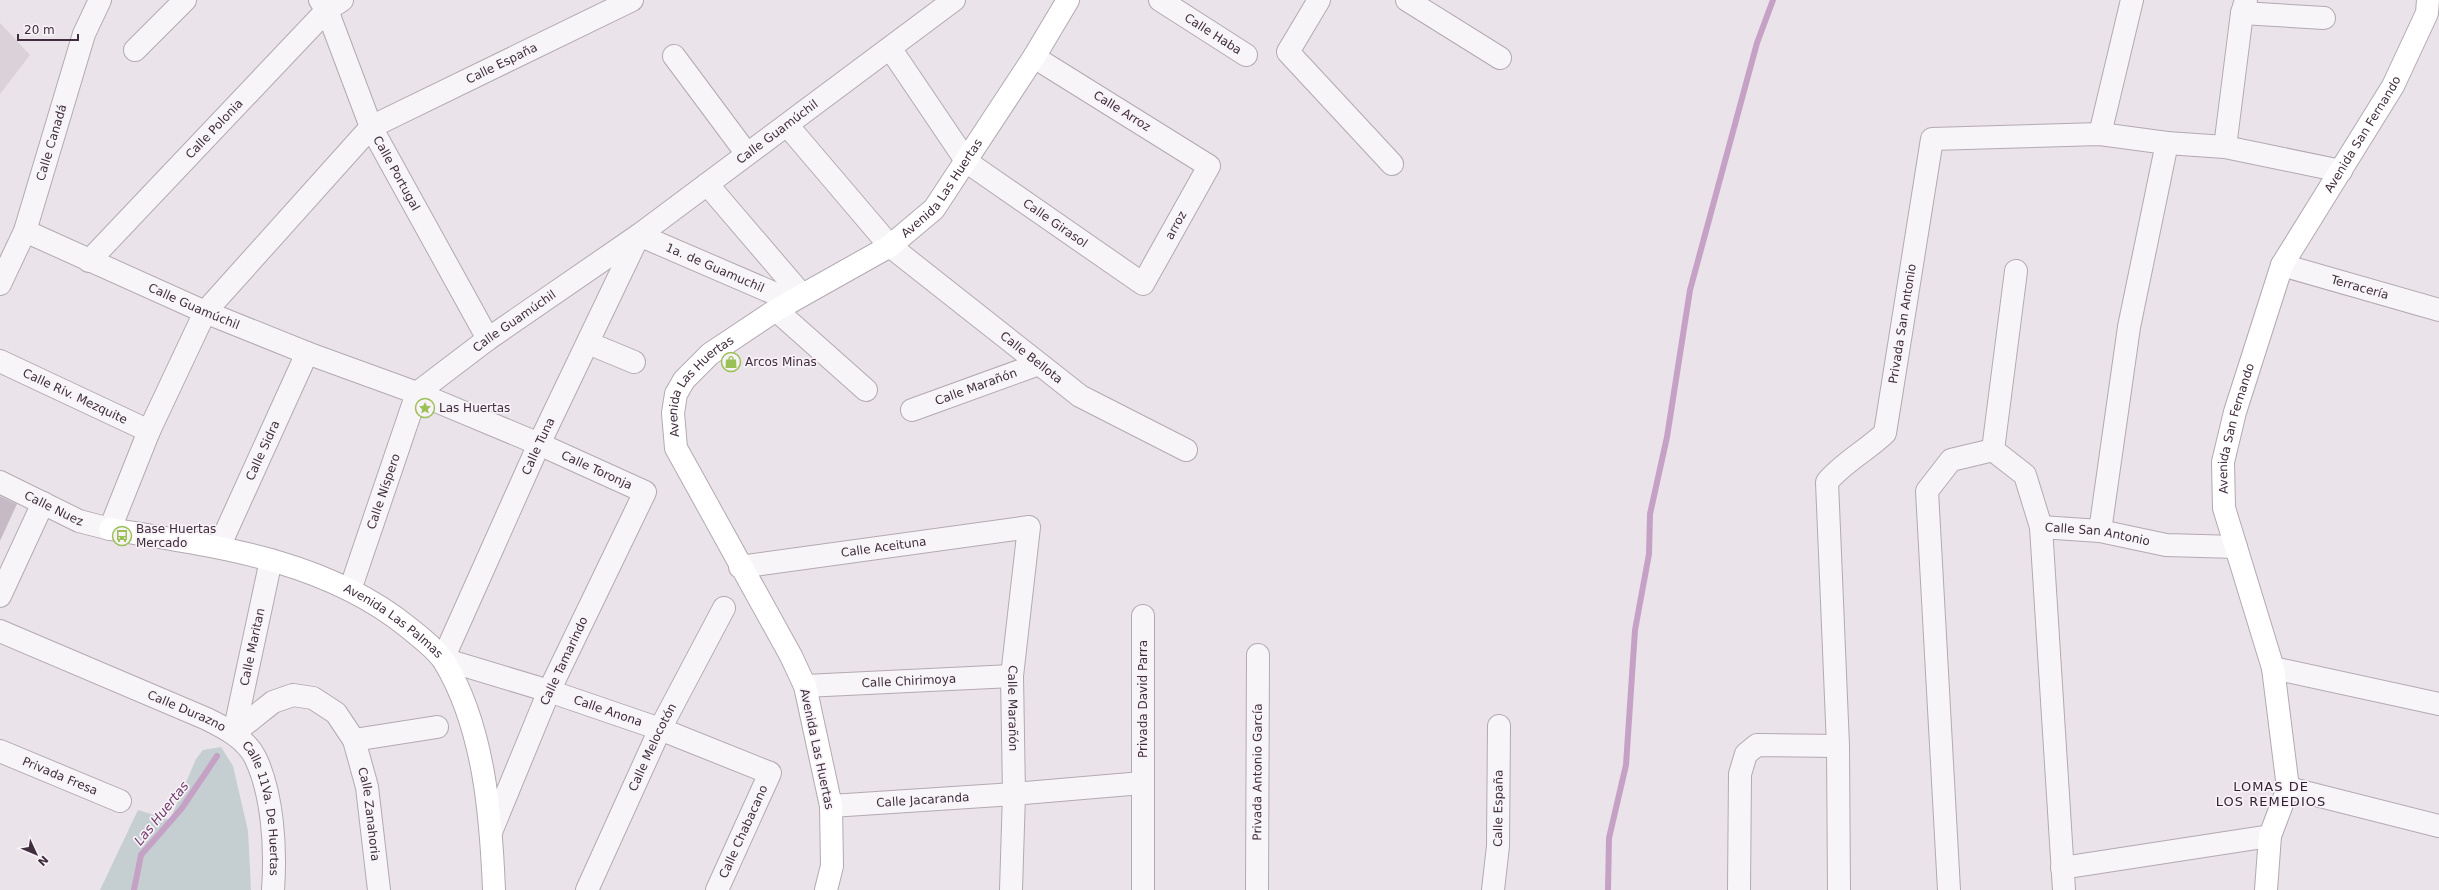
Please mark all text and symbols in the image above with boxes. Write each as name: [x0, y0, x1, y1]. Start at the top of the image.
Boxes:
street label: Calle Haba: [1182, 11, 1244, 57]
scale bar: [18, 16, 78, 42]
text: 20 m: [24, 23, 55, 37]
street label: Calle España: [464, 40, 540, 87]
street label: Avenida San Fernando: [2322, 74, 2404, 195]
street label: Calle Arroz: [1091, 88, 1153, 134]
street label: Calle Polonia: [183, 96, 246, 162]
street label: Calle Guamúchil: [734, 97, 821, 167]
street label: Calle Canadá: [33, 102, 70, 183]
street label: Calle Portugal: [370, 133, 423, 213]
street label: Avenida Las Huertas: [898, 136, 985, 241]
street label: Calle Girasol: [1020, 196, 1090, 250]
street label: arroz: [1162, 209, 1189, 242]
street label: 1a. de Guamuchil: [664, 240, 767, 295]
street label: Privada San Antonio: [1886, 263, 1919, 385]
street label: Terracería: [2328, 272, 2390, 302]
street label: Calle Guamúchil: [146, 280, 242, 332]
street label: Calle Guamúchil: [470, 287, 559, 355]
street label: Calle Bellota: [997, 329, 1065, 386]
street label: Avenida Las Huertas: [666, 333, 736, 438]
shop icon: Arcos Minas: [720, 351, 742, 373]
place label: Arcos Minas: [745, 355, 817, 369]
street label: Avenida San Fernando: [2216, 361, 2257, 494]
street label: Calle Riv. Mezquite: [21, 366, 130, 427]
street label: Calle Marañón: [933, 366, 1019, 408]
place icon: Las Huertas: [414, 397, 436, 419]
place label: Las Huertas: [439, 401, 510, 415]
street label: Calle Tuna: [519, 415, 558, 477]
street label: Calle Sidra: [243, 418, 282, 483]
street label: Calle Toronja: [559, 448, 635, 492]
street label: Calle Níspero: [364, 452, 403, 531]
street label: Calle Nuez: [22, 488, 85, 529]
street label: Calle San Antonio: [2044, 520, 2151, 548]
place label: Base Huertas Mercado: [136, 522, 216, 550]
bus stop icon: Base Huertas Mercado: [111, 525, 133, 547]
street label: Calle Aceituna: [840, 534, 927, 560]
street label: Avenida Las Palmas: [342, 581, 446, 661]
street label: Calle Maritan: [237, 607, 268, 687]
street label: Calle Tamarindo: [537, 614, 591, 708]
street label: Privada David Parra: [1136, 640, 1150, 758]
street label: Calle Marañón: [1005, 664, 1020, 752]
street label: Calle Chirimoya: [861, 672, 957, 690]
street label: Avenida Las Huertas: [797, 687, 837, 811]
street label: Calle Durazno: [145, 688, 228, 734]
street label: Calle Anona: [572, 693, 644, 729]
street label: Calle Melocotón: [626, 701, 679, 793]
street label: Privada Antonio García: [1250, 703, 1265, 841]
street label: Calle 11Va. De Huertas: [239, 738, 281, 876]
street label: Privada Fresa: [20, 754, 100, 798]
street label: Calle Zanahoria: [355, 766, 383, 862]
street label: Calle España: [1491, 769, 1506, 847]
water label: Las Huertas: [131, 778, 192, 848]
district label: LOMAS DE LOS REMEDIOS: [2216, 779, 2326, 809]
street label: Calle Chabacano: [716, 783, 771, 881]
street label: Calle Jacaranda: [876, 790, 970, 810]
north arrow: [16, 834, 56, 874]
text: N: [35, 853, 51, 868]

